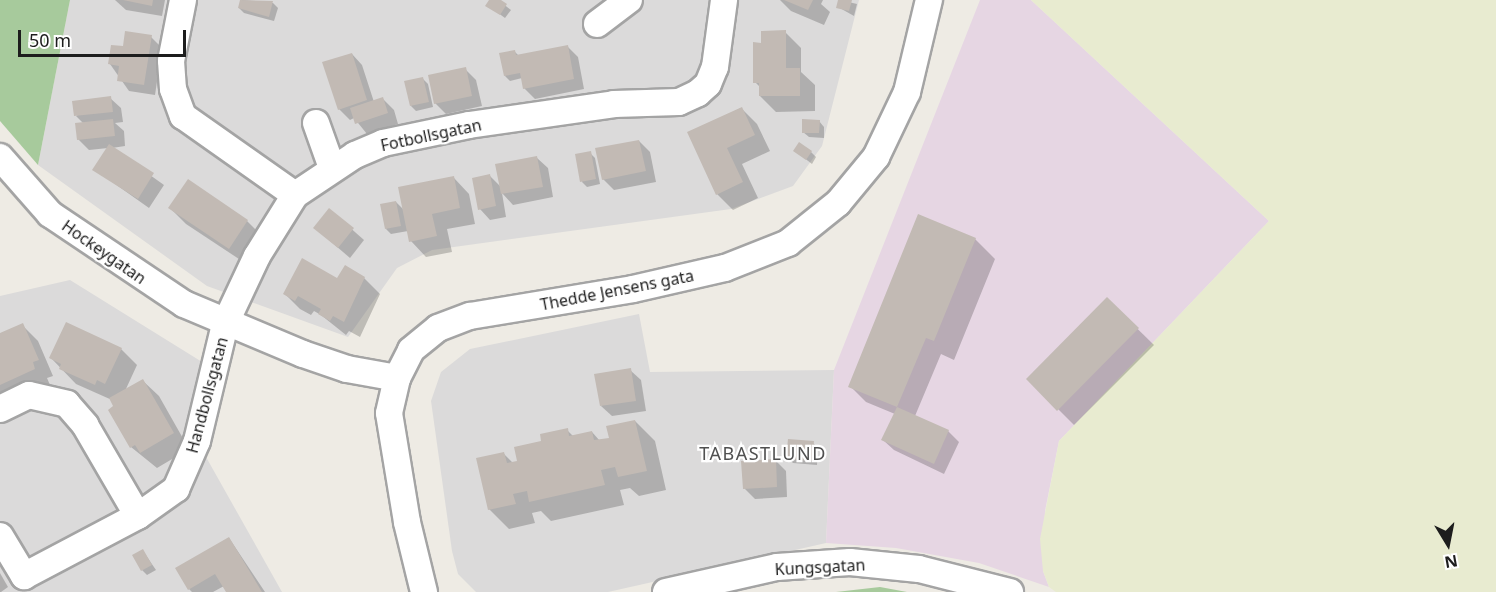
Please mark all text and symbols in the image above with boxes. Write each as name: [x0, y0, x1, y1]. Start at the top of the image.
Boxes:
scale bar: [21, 18, 189, 56]
text: 50 m: [29, 28, 71, 52]
street label: Fotbollsgatan: [379, 115, 483, 155]
street label: Hockeygatan: [58, 216, 150, 288]
street label: Thedde Jensens gata: [539, 266, 695, 314]
street label: Handbollsgatan: [182, 335, 232, 455]
district label: TABASTLUND: [699, 442, 827, 464]
north arrow: [1418, 514, 1478, 574]
text: N: [1443, 550, 1459, 574]
street label: Kungsgatan: [774, 555, 866, 579]

